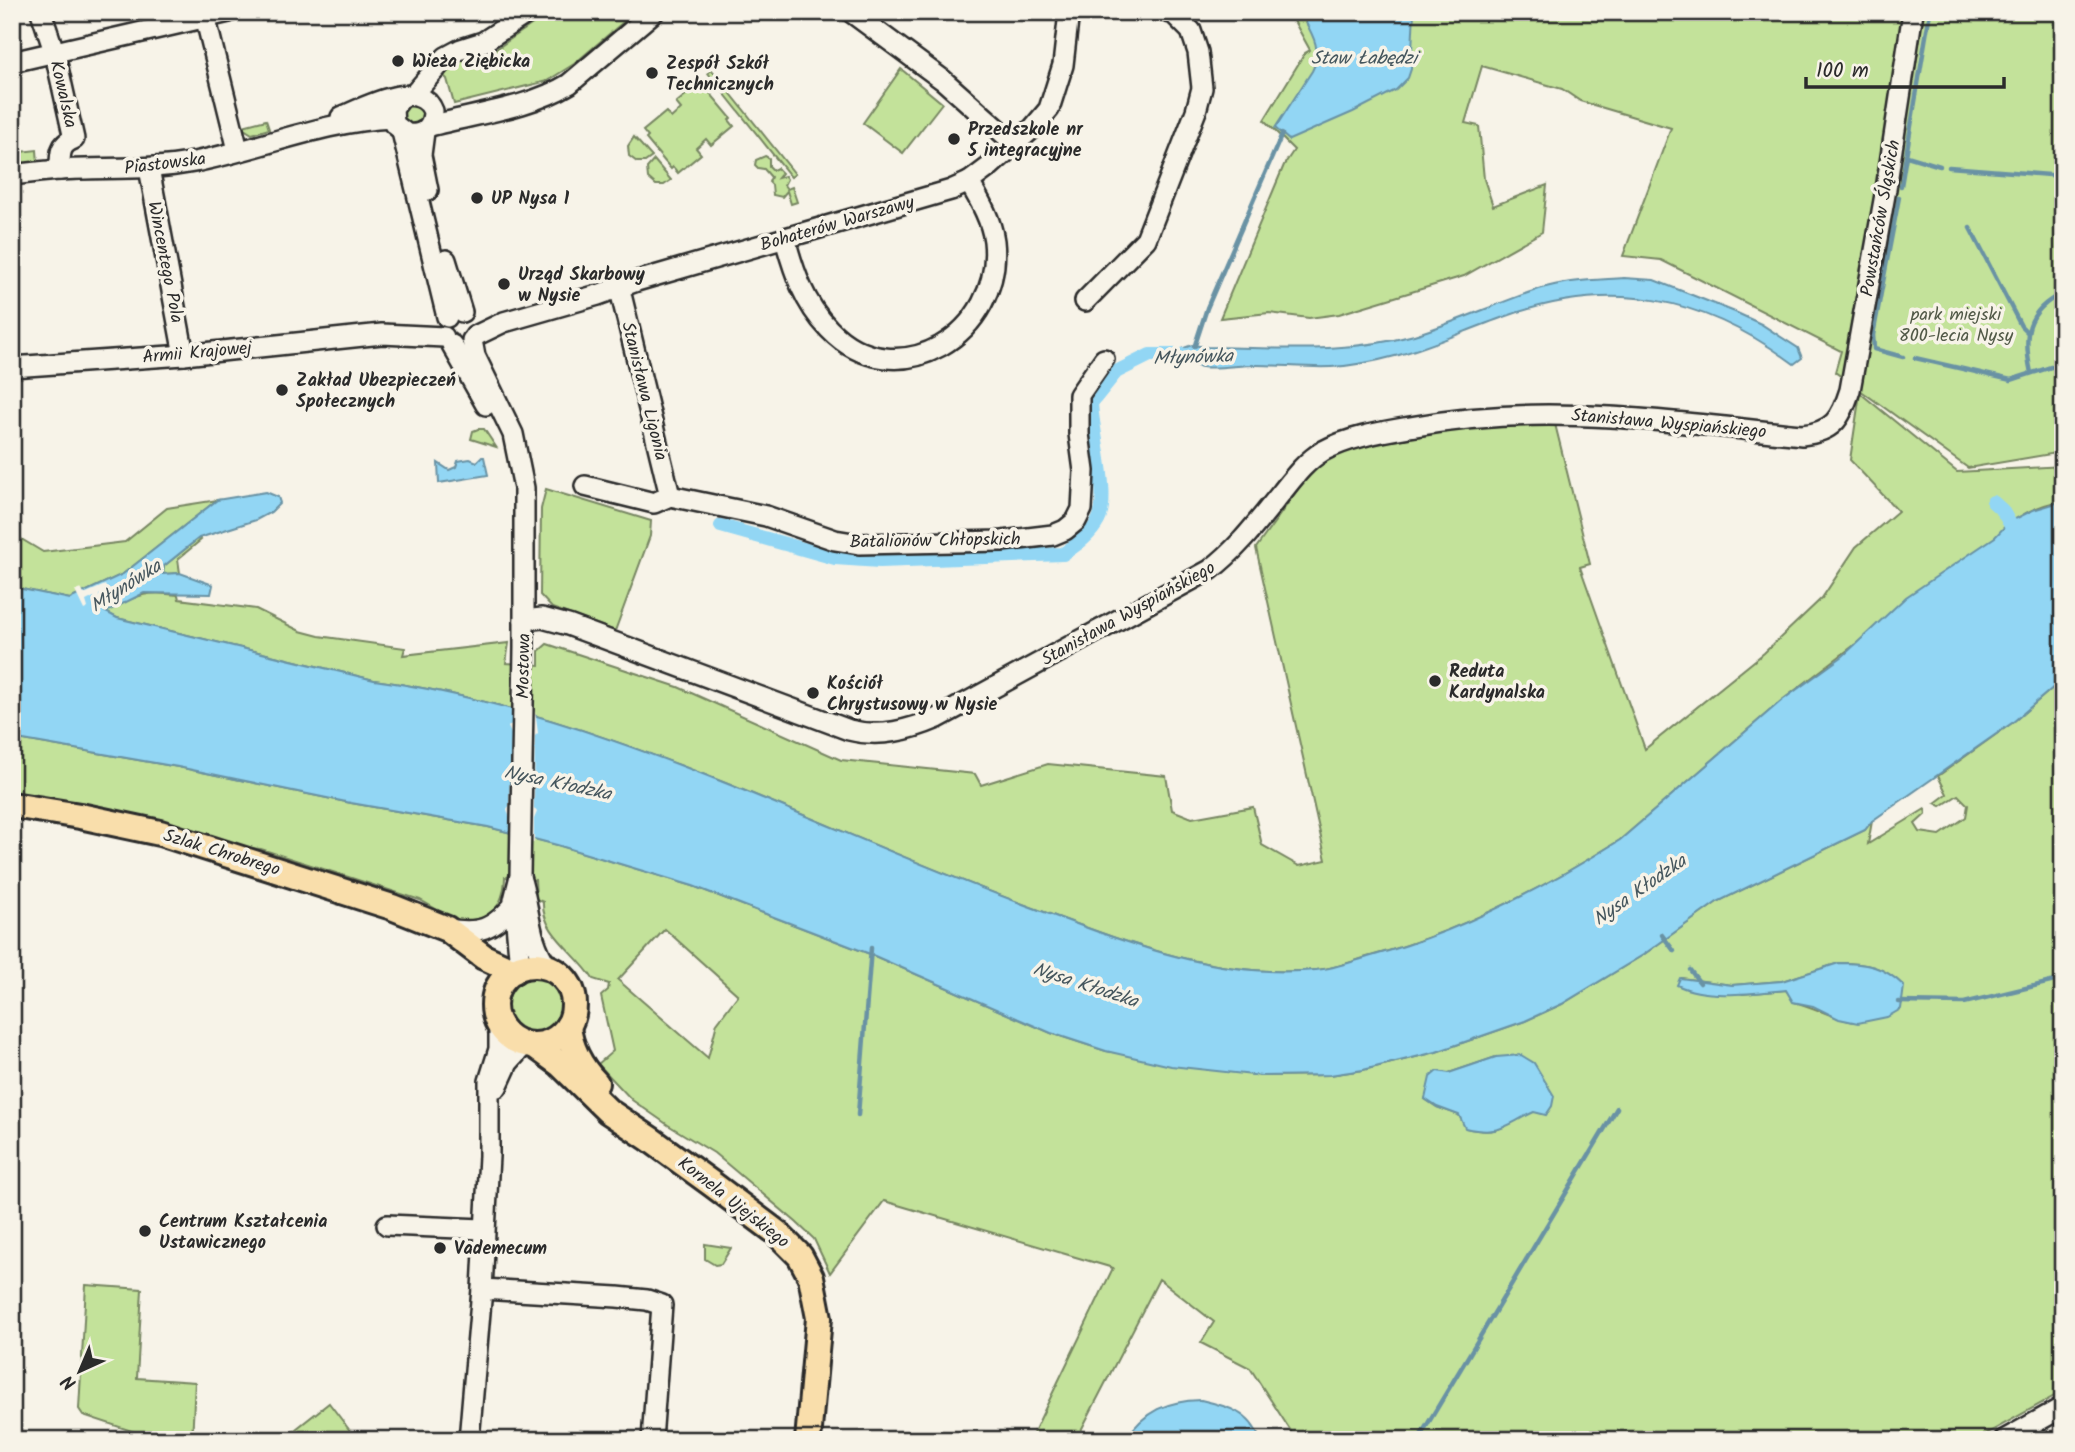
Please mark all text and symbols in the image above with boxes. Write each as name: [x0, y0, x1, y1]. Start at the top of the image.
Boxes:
water label: Staw Łabędzi: [1311, 44, 1422, 74]
scale bar: [1806, 46, 2003, 90]
place label: Wieża Ziębicka: [412, 48, 530, 77]
place label: Zespół Szkół Technicznych: [666, 50, 774, 100]
marker: Wieża Ziębicka: [390, 53, 406, 69]
text: 100 m: [1816, 55, 1869, 88]
street label: Kowalska: [41, 58, 84, 131]
marker: Zespół Szkół Technicznych: [644, 65, 660, 81]
place label: Przedszkole nr 5 integracyjne: [967, 116, 1084, 166]
marker: Przedszkole nr 5 integracyjne: [946, 131, 962, 147]
street label: Powstańców Śląskich: [1853, 138, 1910, 299]
street label: Piastowska: [123, 145, 208, 184]
place label: UP Nysa 1: [491, 185, 570, 214]
street label: Bohaterów Warszawy: [757, 188, 918, 260]
marker: UP Nysa 1: [469, 190, 485, 206]
street label: Wincentego Pola: [139, 199, 191, 326]
place label: Urząd Skarbowy w Nysie: [518, 261, 646, 311]
marker: Urząd Skarbowy w Nysie: [496, 276, 512, 292]
park label: park miejski 800-lecia Nysy: [1899, 301, 2014, 351]
street label: Stanisława Ligonia: [612, 319, 675, 464]
street label: Armii Krajowej: [141, 334, 254, 373]
water label: Młynówka: [1153, 342, 1235, 374]
place label: Zakład Ubezpieczeń Społecznych: [296, 367, 456, 417]
marker: Zakład Ubezpieczeń Społecznych: [274, 382, 290, 398]
street label: Stanisława Wyspiańskiego: [1570, 402, 1768, 447]
street label: Batalionów Chłopskich: [849, 526, 1021, 557]
water label: Młynówka: [84, 552, 169, 621]
street label: Stanisława Wyspiańskiego: [1036, 554, 1221, 674]
street label: Mostowa: [509, 633, 540, 699]
place label: Reduta Kardynalska: [1449, 658, 1545, 708]
place label: Kościół Chrystusowy w Nysie: [827, 670, 998, 720]
marker: Reduta Kardynalska: [1427, 673, 1443, 689]
marker: Kościół Chrystusowy w Nysie: [805, 685, 821, 701]
water label: Nysa Kłodzka: [501, 758, 615, 810]
street label: Szlak Chrobrego: [160, 822, 284, 885]
water label: Nysa Kłodzka: [1587, 847, 1694, 934]
water label: Nysa Kłodzka: [1029, 955, 1143, 1017]
street label: Kornela Ujejskiego: [671, 1150, 795, 1256]
place label: Centrum Kształcenia Ustawicznego: [159, 1208, 327, 1258]
marker: Centrum Kształcenia Ustawicznego: [137, 1223, 153, 1239]
place label: Vademecum: [454, 1235, 547, 1264]
marker: Vademecum: [432, 1240, 448, 1256]
north arrow: [46, 1336, 116, 1406]
text: N: [55, 1367, 84, 1397]

